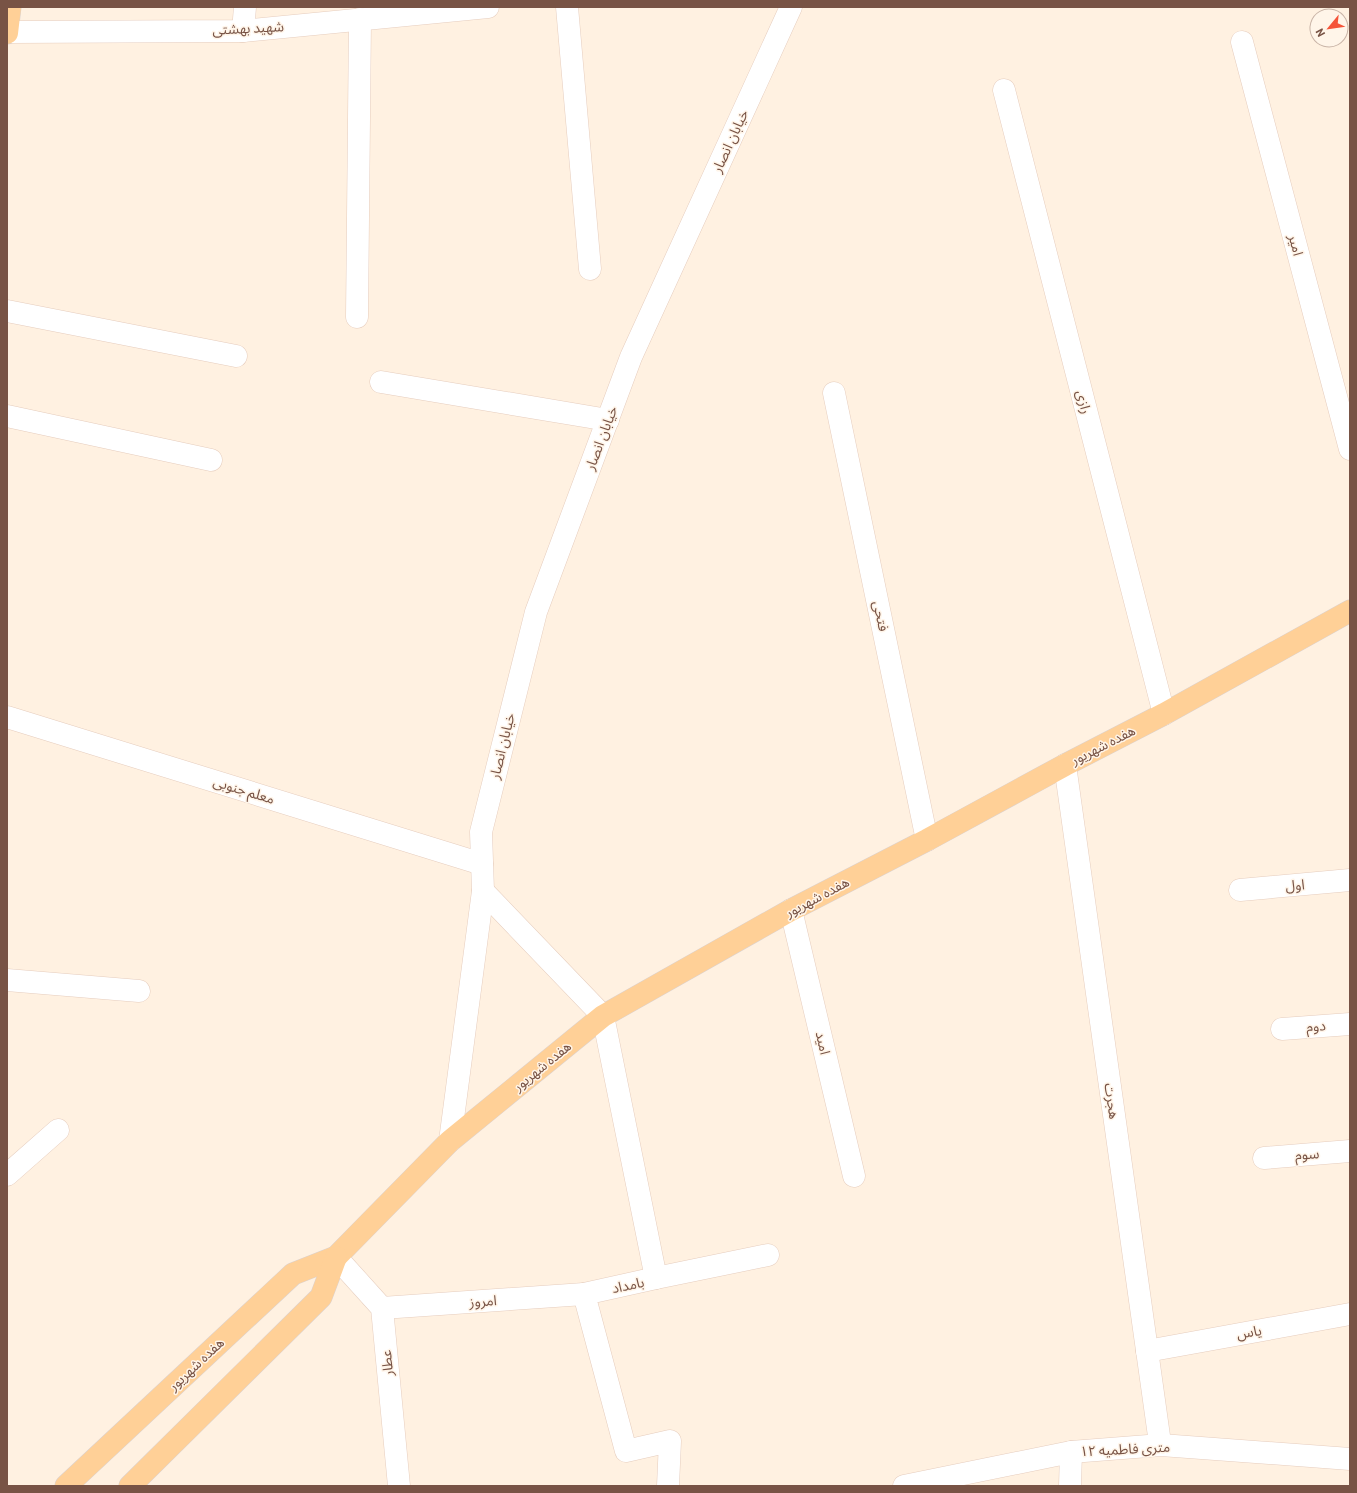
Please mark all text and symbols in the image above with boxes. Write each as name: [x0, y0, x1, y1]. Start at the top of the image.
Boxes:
north arrow: [1309, 8, 1349, 48]
street label: شهید بهشتی: [212, 17, 284, 39]
text: N: [1312, 27, 1327, 39]
street label: خیابان انصار: [707, 107, 752, 176]
street label: امیر: [1284, 231, 1307, 258]
street label: رازی: [1072, 388, 1096, 416]
street label: خیابان انصار: [580, 403, 621, 474]
street label: فتحی: [869, 599, 893, 633]
street label: خیابان انصار: [485, 711, 519, 782]
street label: هفده شهریور: [1067, 721, 1138, 769]
street label: معلم جنوبی: [211, 772, 277, 810]
street label: هفده شهریور: [781, 873, 852, 922]
street label: اول: [1285, 875, 1305, 895]
street label: دوم: [1305, 1016, 1327, 1038]
street label: امید: [813, 1030, 834, 1056]
street label: هفده شهریور: [508, 1037, 575, 1096]
street label: هجرت: [1101, 1082, 1123, 1120]
street label: سوم: [1294, 1144, 1320, 1166]
street label: بامداد: [610, 1273, 646, 1296]
street label: امروز: [468, 1291, 497, 1311]
street label: یاس: [1235, 1321, 1263, 1343]
street label: هفده شهریور: [164, 1334, 228, 1395]
street label: عطار: [377, 1349, 397, 1378]
street label: ۱۲ متری فاطمیه: [1079, 1438, 1171, 1460]

